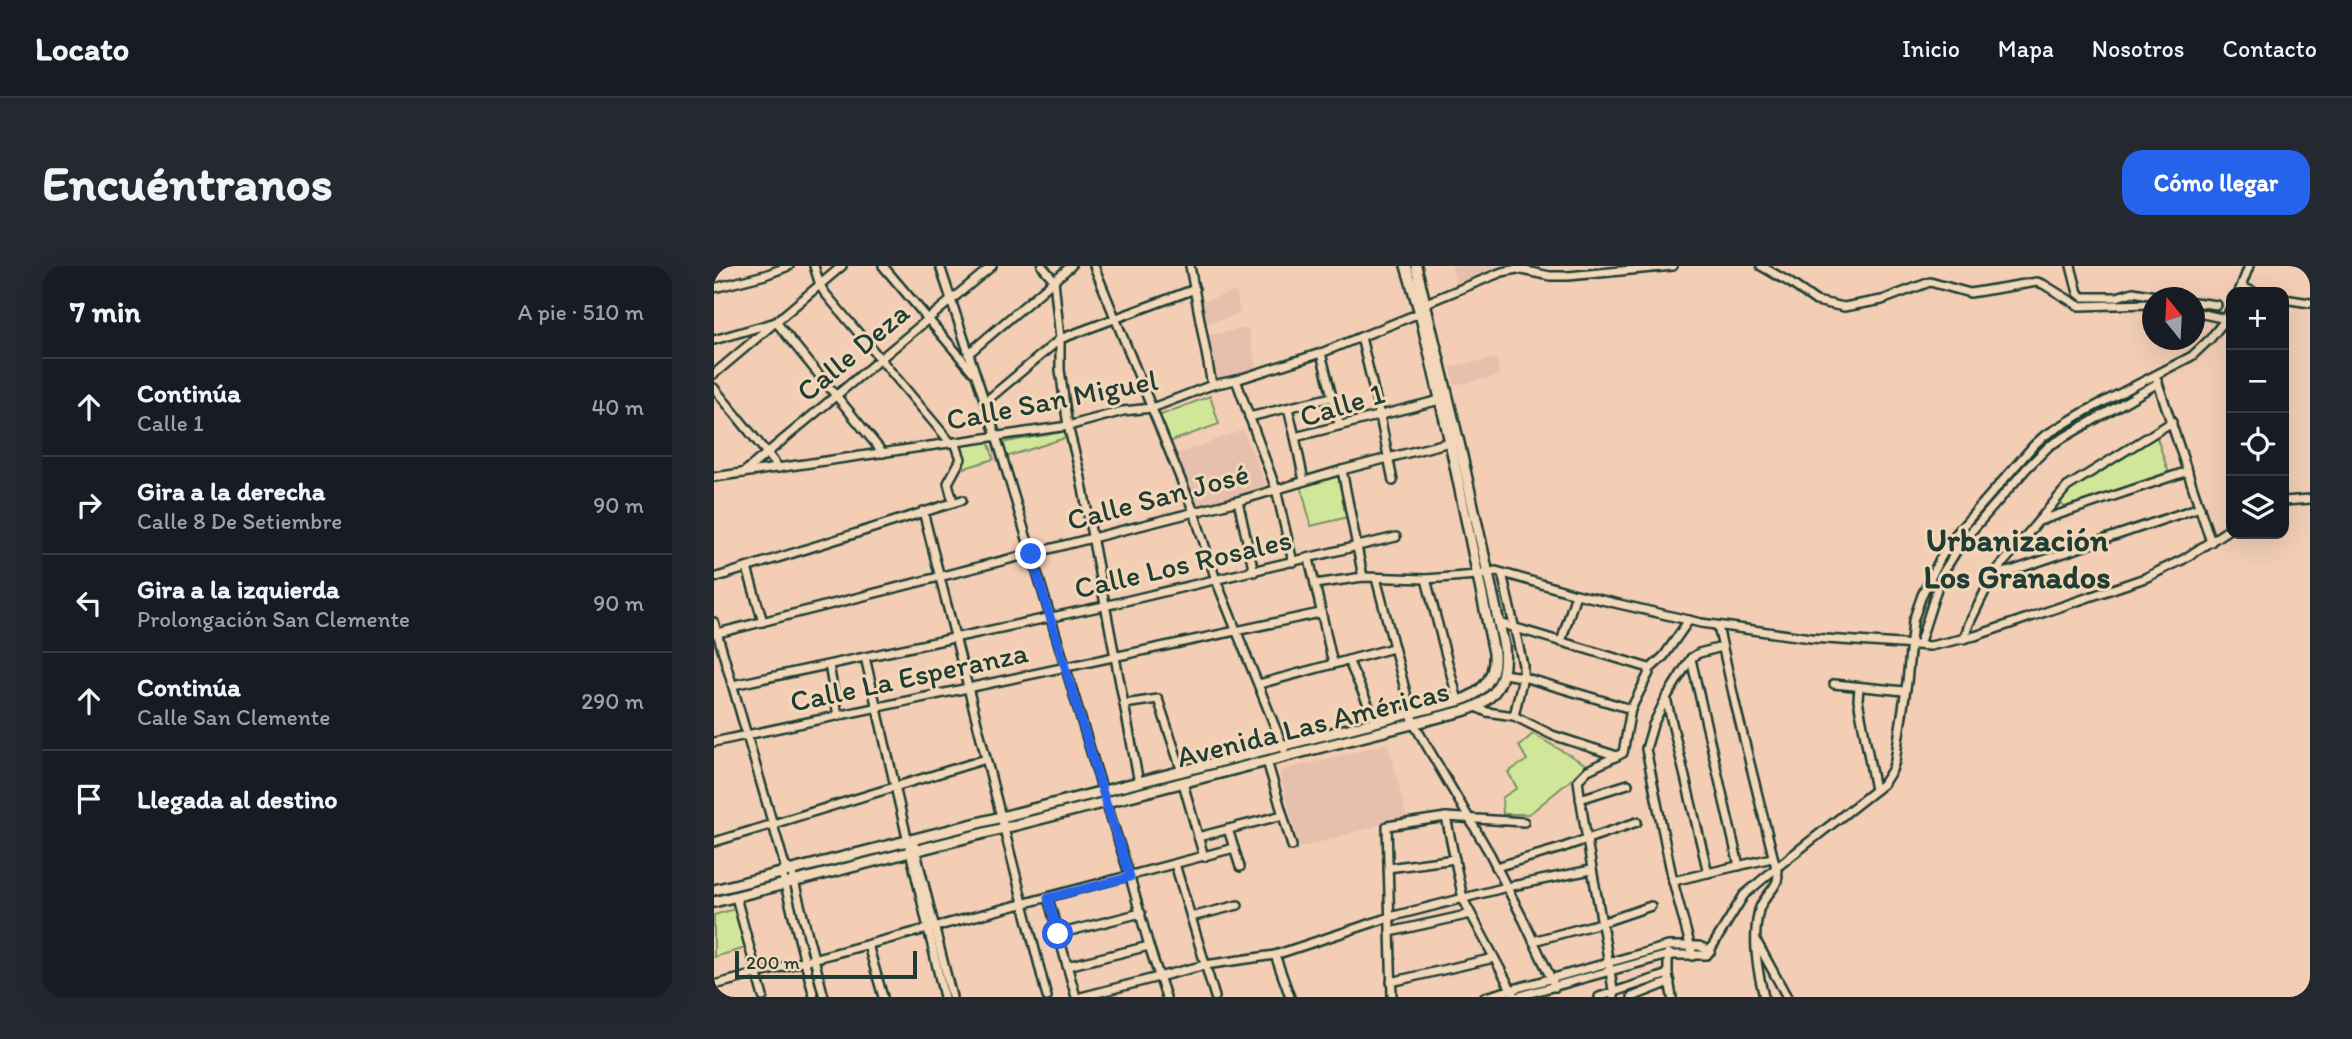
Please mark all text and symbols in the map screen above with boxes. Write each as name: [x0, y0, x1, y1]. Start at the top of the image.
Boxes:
text: Locato: [35, 29, 129, 68]
text: Inicio: [1902, 34, 1960, 63]
text: Mapa: [1998, 34, 2054, 63]
text: Nosotros: [2092, 34, 2184, 63]
text: Contacto: [2222, 34, 2317, 63]
button: Cómo llegar: [2122, 150, 2310, 215]
text: Encuéntranos: [42, 153, 333, 212]
north arrow: [2142, 287, 2205, 350]
map controls: [2226, 287, 2289, 539]
button: +: [2226, 287, 2289, 350]
text: 7 min: [70, 293, 141, 330]
street label: Calle Deza: [789, 294, 917, 409]
text: A pie · 510 m: [518, 298, 644, 326]
button: −: [2226, 350, 2289, 413]
street label: Calle San Miguel: [943, 361, 1161, 438]
street label: Calle 1: [1295, 374, 1389, 435]
text: Continúa: [137, 377, 241, 409]
icon: ahead: [70, 388, 108, 426]
text: 40 m: [591, 393, 644, 421]
text: Calle 1: [137, 409, 204, 437]
button: locate: [2226, 413, 2289, 476]
street label: Calle San José: [1063, 454, 1253, 539]
text: Gira a la derecha: [137, 475, 325, 507]
button: layers: [2226, 476, 2289, 539]
icon: right: [70, 486, 108, 524]
text: 90 m: [593, 491, 644, 519]
text: Calle 8 De Setiembre: [137, 507, 342, 535]
street label: Calle Los Rosales: [1071, 521, 1295, 607]
district label: Urbanización Los Granados: [1924, 521, 2110, 596]
route end: [1015, 538, 1046, 569]
text: Gira a la izquierda: [137, 573, 340, 605]
icon: left: [70, 584, 108, 622]
text: 90 m: [593, 589, 644, 617]
text: Prolongación San Clemente: [137, 605, 410, 633]
street label: Calle La Esperanza: [787, 633, 1032, 720]
text: Continúa: [137, 671, 241, 703]
street label: Avenida Las Américas: [1173, 672, 1453, 775]
icon: ahead: [70, 682, 108, 720]
text: 290 m: [581, 687, 644, 715]
text: Calle San Clemente: [137, 703, 330, 731]
icon: arrive: [70, 780, 108, 818]
text: Llegada al destino: [137, 783, 338, 815]
route start: [1042, 918, 1073, 949]
scale bar: [735, 948, 917, 980]
text: 200 m: [746, 951, 800, 974]

